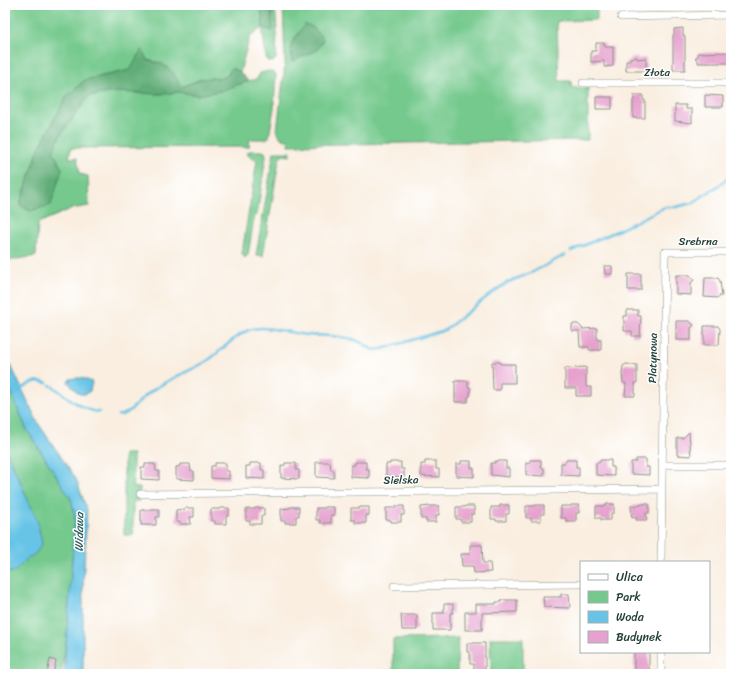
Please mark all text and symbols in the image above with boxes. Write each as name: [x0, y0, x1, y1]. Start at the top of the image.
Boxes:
street label: Złota: [644, 63, 670, 82]
street label: Srebrna: [679, 232, 718, 251]
street label: Platynowa: [643, 332, 663, 383]
street label: Sielska: [383, 470, 419, 490]
water label: Widawa: [68, 511, 90, 552]
legend: [580, 561, 710, 653]
text: Ulica: [616, 566, 644, 588]
text: Park: [616, 586, 641, 608]
text: Woda: [616, 606, 645, 628]
text: Budynek: [616, 626, 662, 648]

